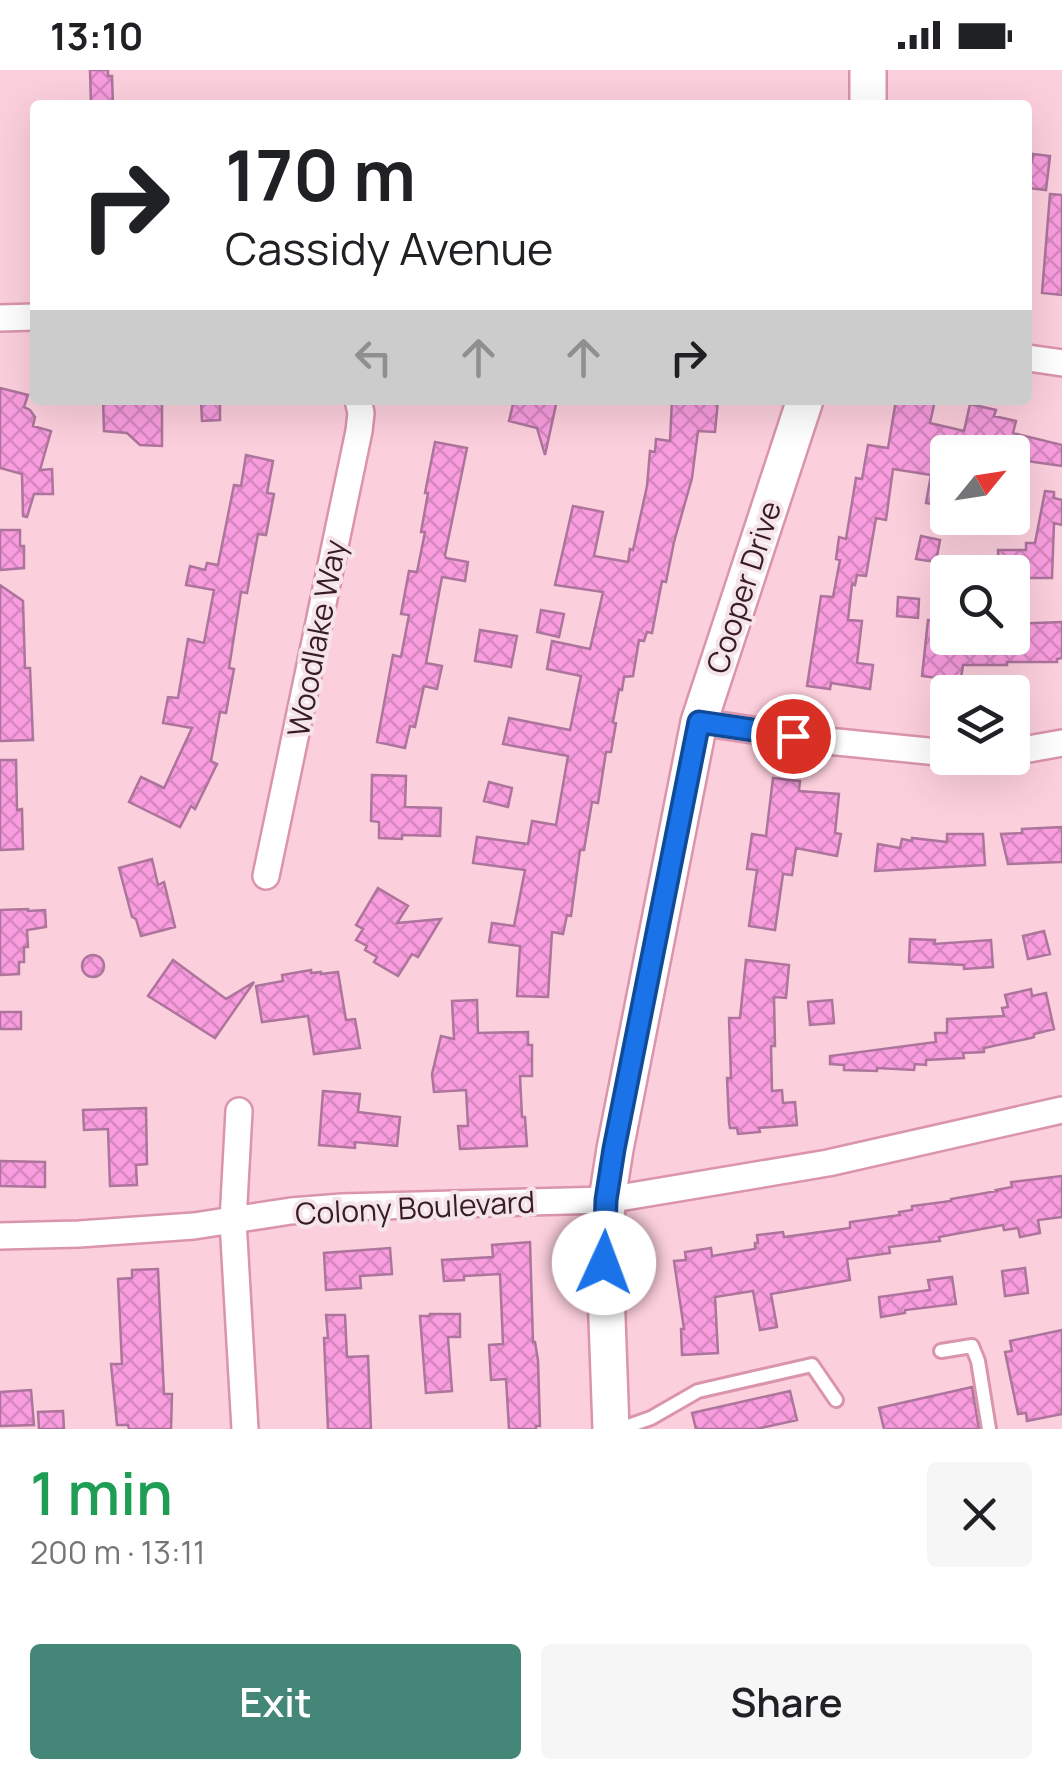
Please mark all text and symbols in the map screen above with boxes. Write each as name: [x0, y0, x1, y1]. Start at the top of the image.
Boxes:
text: 13:10: [50, 9, 143, 61]
text: 170 m: [225, 126, 416, 222]
icon: right: [60, 140, 190, 270]
text: Cassidy Avenue: [225, 217, 553, 279]
icon: left: [346, 330, 401, 385]
icon: ahead: [451, 330, 506, 385]
icon: ahead: [556, 330, 611, 385]
icon: right: [661, 330, 716, 385]
north arrow: [930, 435, 1030, 535]
map controls: [930, 435, 1030, 775]
street label: Cooper Drive: [696, 495, 790, 679]
street label: Woodlake Way: [277, 536, 355, 740]
button: search: [930, 555, 1030, 655]
button: layers: [930, 675, 1030, 775]
pin: [751, 694, 836, 779]
icon: arrive: [766, 709, 821, 764]
street label: Colony Boulevard: [294, 1180, 536, 1234]
position arrow: [552, 1211, 656, 1315]
text: 1 min: [30, 1451, 173, 1533]
button: close: [927, 1462, 1032, 1567]
text: 200 m · 13:11: [30, 1530, 206, 1574]
button: Exit: [30, 1644, 521, 1759]
button: Share: [541, 1644, 1032, 1759]

